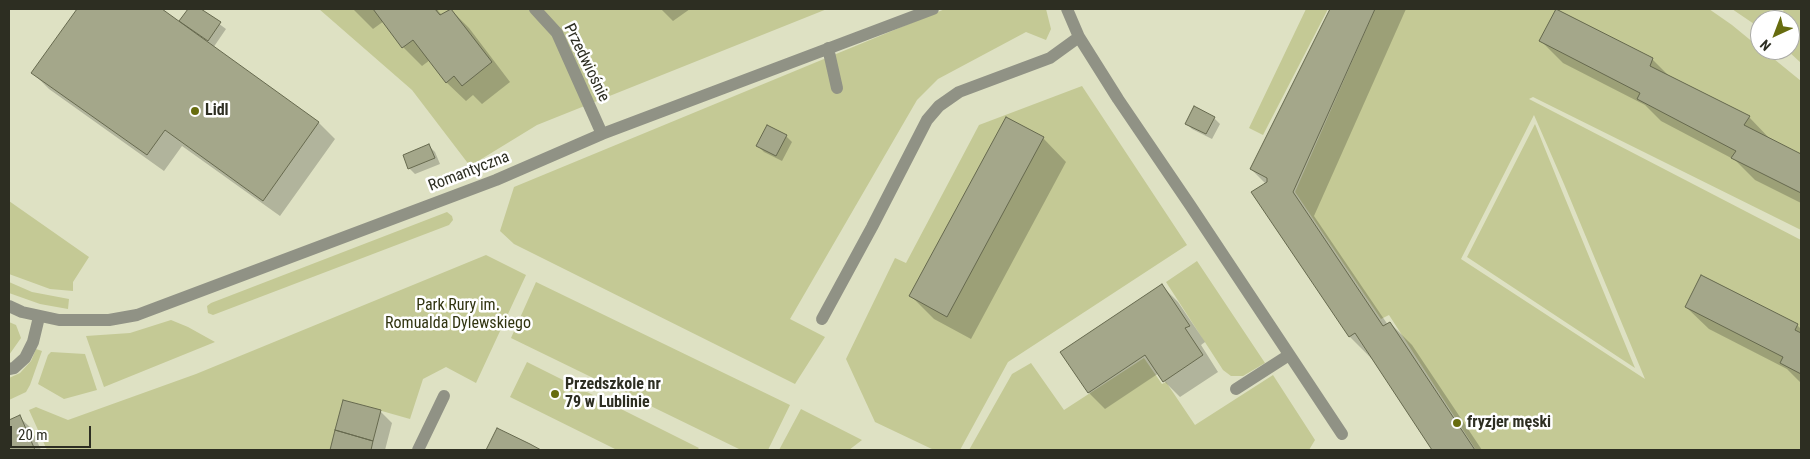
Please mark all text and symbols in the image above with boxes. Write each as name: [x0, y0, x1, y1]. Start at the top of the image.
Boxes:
north arrow: [1750, 10, 1800, 60]
street label: Przedwiośnie: [559, 21, 613, 105]
text: N: [1757, 36, 1774, 54]
place label: Lidl: [205, 101, 229, 121]
marker: Lidl: [189, 105, 201, 117]
street label: Romantyczna: [426, 148, 512, 196]
park label: Park Rury im. Romualda Dylewskiego: [385, 296, 531, 334]
place label: Przedszkole nr 79 w Lublinie: [565, 375, 661, 413]
marker: Przedszkole nr 79 w Lublinie: [549, 388, 561, 400]
place label: fryzjer męski: [1467, 413, 1551, 433]
scale bar: [12, 416, 94, 448]
marker: fryzjer męski: [1451, 417, 1463, 429]
text: 20 m: [18, 426, 48, 444]

